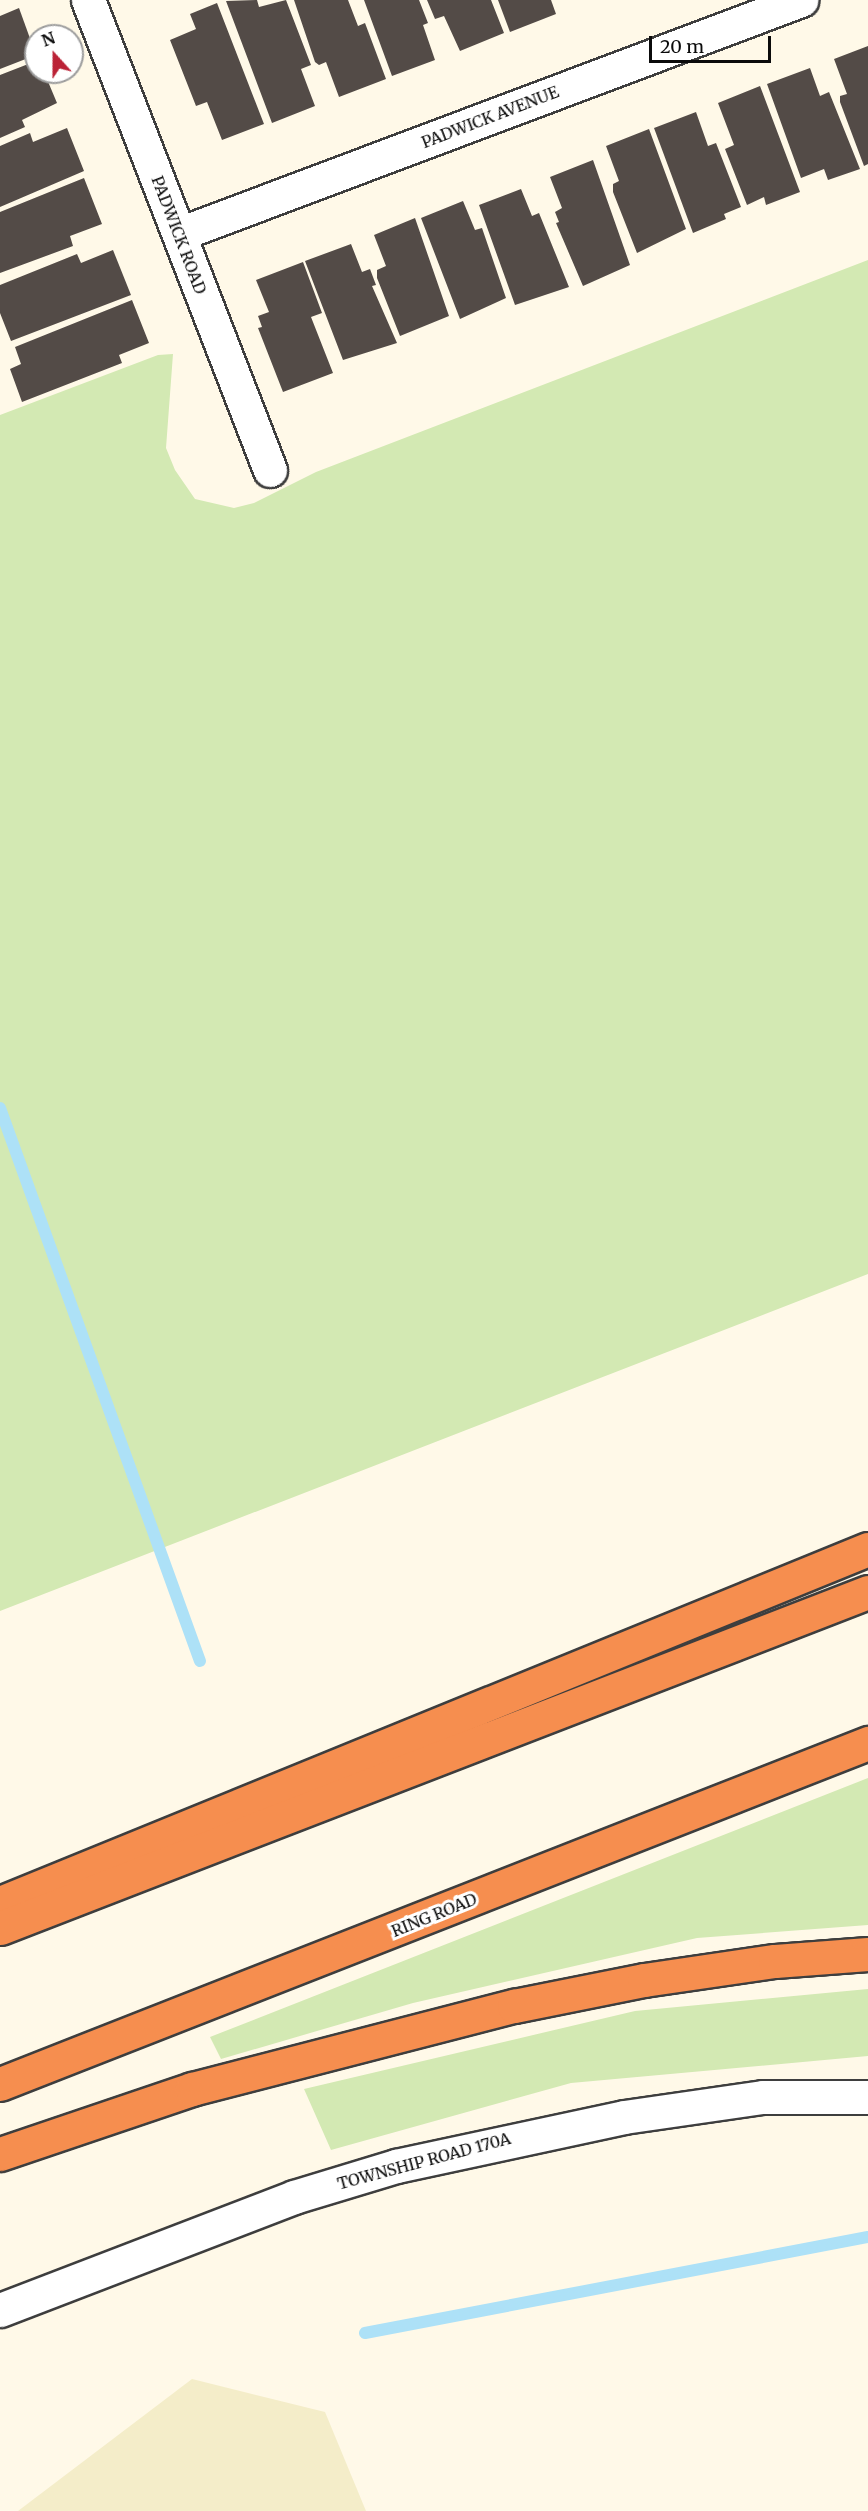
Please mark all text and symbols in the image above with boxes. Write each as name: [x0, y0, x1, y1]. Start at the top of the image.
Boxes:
north arrow: [24, 24, 84, 84]
scale bar: [652, 24, 774, 62]
text: N: [39, 27, 58, 51]
text: 20 m: [660, 35, 704, 58]
street label: PADWICK AVENUE: [419, 82, 561, 152]
street label: PADWICK ROAD: [148, 173, 210, 297]
street label: RING ROAD: [389, 1889, 479, 1941]
street label: TOWNSHIP ROAD 170A: [335, 2129, 513, 2193]

